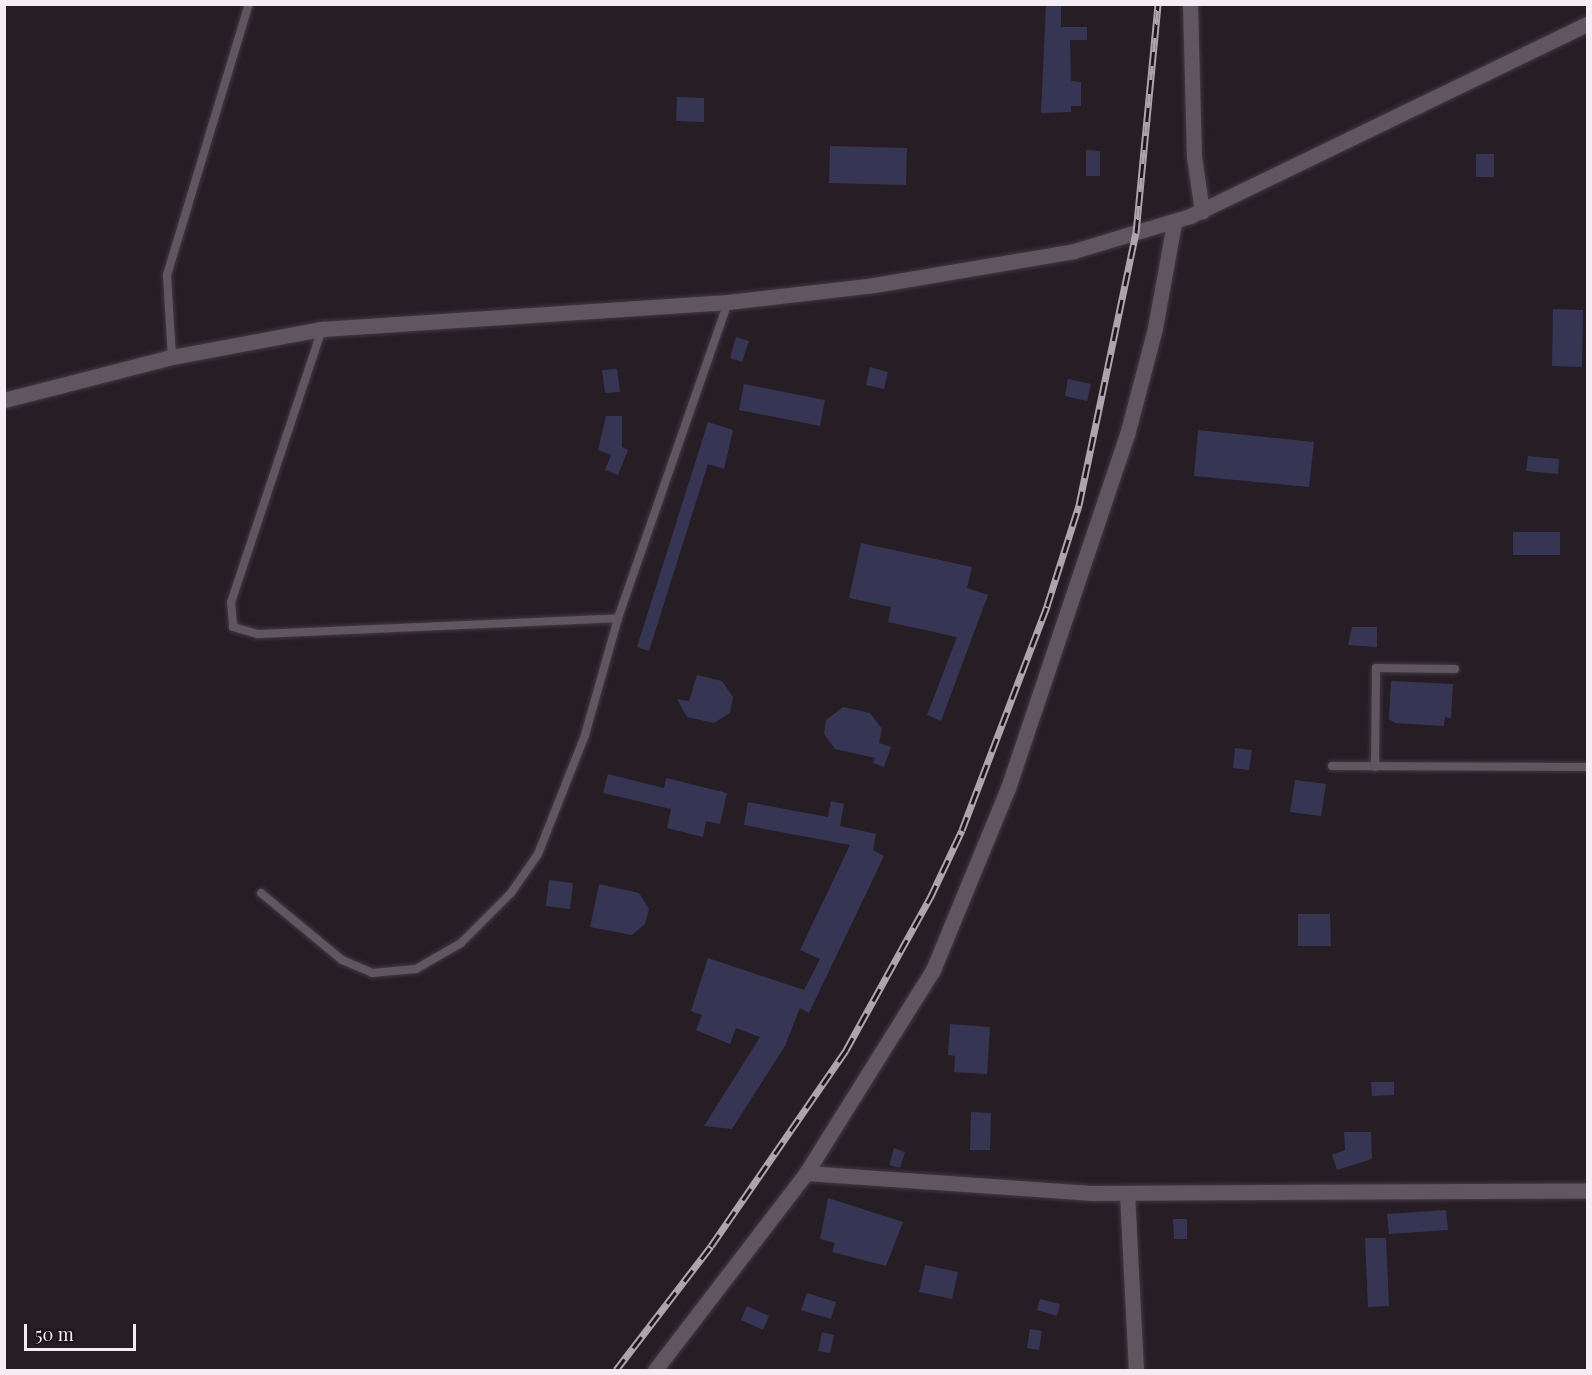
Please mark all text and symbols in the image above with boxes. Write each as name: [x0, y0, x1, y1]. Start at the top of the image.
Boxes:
scale bar: [27, 1312, 140, 1350]
text: 50 m: [35, 1322, 74, 1346]

